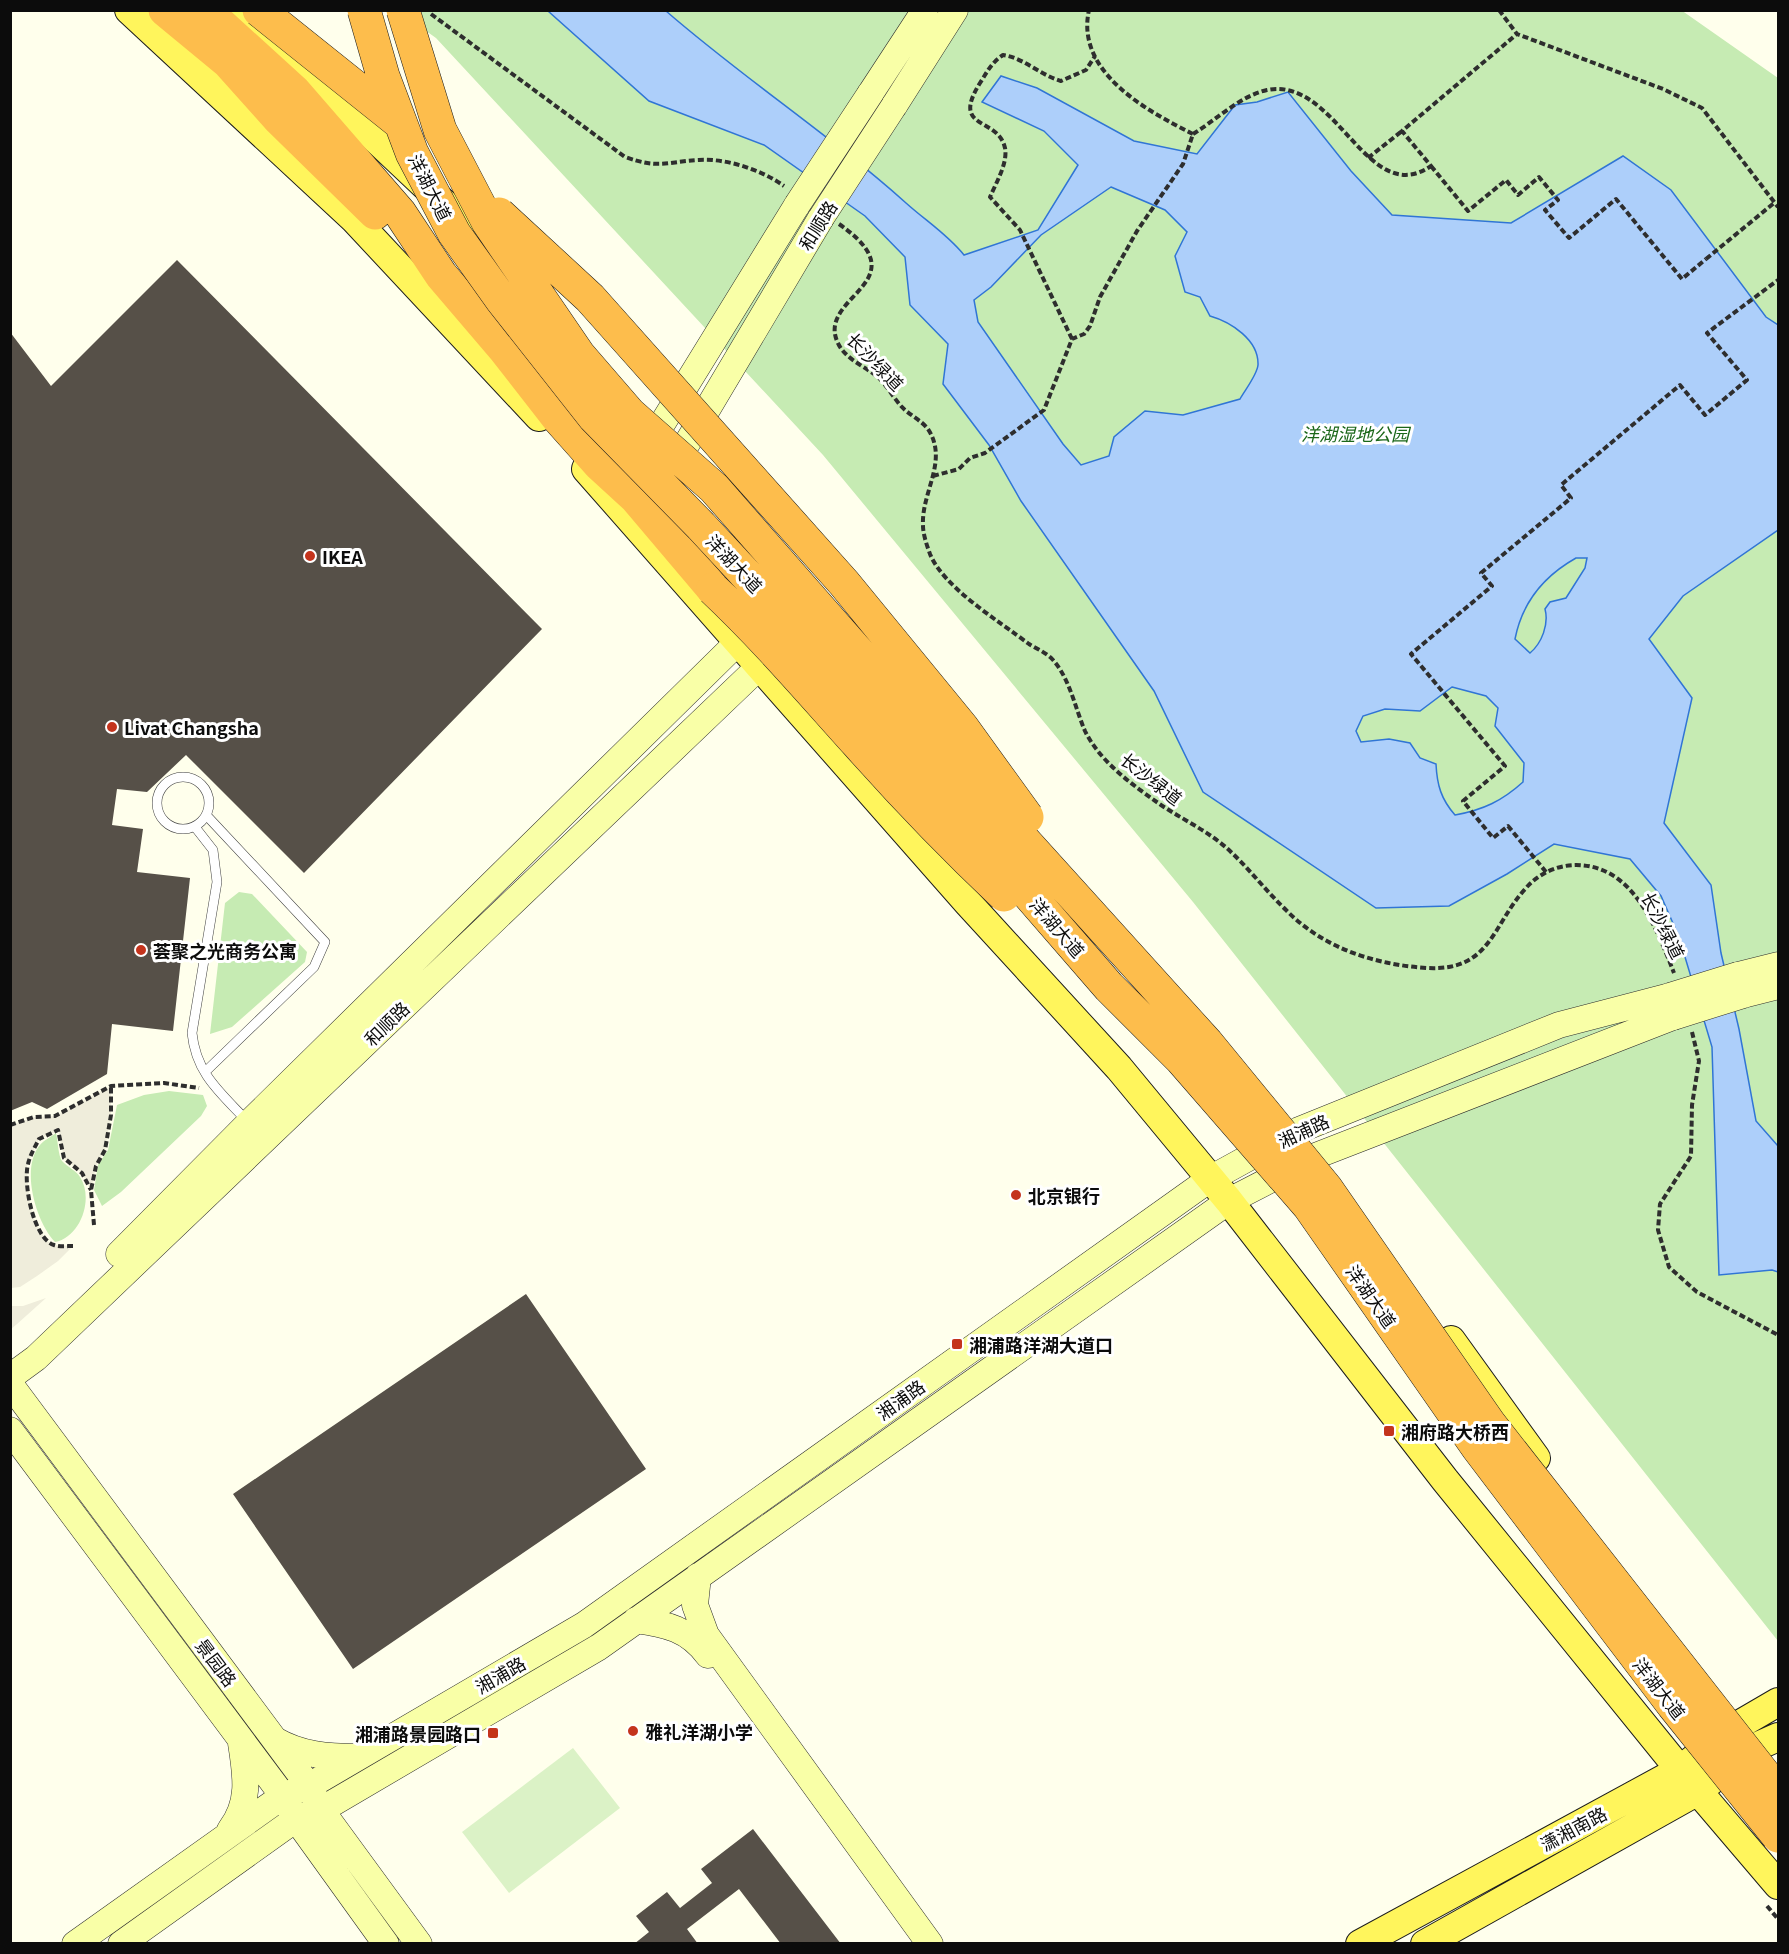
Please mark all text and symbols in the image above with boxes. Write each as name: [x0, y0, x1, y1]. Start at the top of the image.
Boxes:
street label: 洋湖大道: [403, 149, 459, 225]
street label: 和顺路: [792, 195, 842, 255]
street label: 长沙绿道: [842, 326, 910, 396]
park label: 洋湖湿地公园: [1301, 420, 1412, 446]
street label: 洋湖大道: [701, 528, 769, 598]
place label: IKEA: [322, 543, 363, 569]
marker: IKEA: [303, 549, 317, 563]
place label: Livat Changsha: [124, 714, 259, 740]
marker: Livat Changsha: [105, 720, 119, 734]
street label: 长沙绿道: [1116, 746, 1188, 810]
street label: 长沙绿道: [1636, 887, 1692, 963]
street label: 洋湖大道: [1025, 891, 1091, 963]
place label: 荟聚之光商务公寓: [153, 937, 297, 963]
marker: 荟聚之光商务公寓: [134, 943, 148, 957]
street label: 和顺路: [358, 995, 414, 1051]
street label: 湘浦路: [1273, 1107, 1333, 1153]
place label: 北京银行: [1028, 1182, 1100, 1208]
marker: 北京银行: [1009, 1188, 1023, 1202]
street label: 洋湖大道: [1341, 1259, 1403, 1333]
place label: 湘浦路洋湖大道口: [969, 1331, 1113, 1357]
marker: 湘浦路洋湖大道口: [950, 1337, 964, 1351]
street label: 湘浦路: [871, 1373, 929, 1425]
place label: 湘府路大桥西: [1401, 1418, 1509, 1444]
marker: 湘府路大桥西: [1382, 1424, 1396, 1438]
street label: 景园路: [190, 1633, 244, 1691]
street label: 湘浦路: [470, 1649, 530, 1699]
street label: 洋湖大道: [1628, 1652, 1692, 1724]
place label: 雅礼洋湖小学: [645, 1718, 753, 1744]
place label: 湘浦路景园路口: [355, 1720, 481, 1746]
marker: 雅礼洋湖小学: [626, 1724, 640, 1738]
marker: 湘浦路景园路口: [486, 1726, 500, 1740]
street label: 潇湘南路: [1535, 1800, 1611, 1856]

